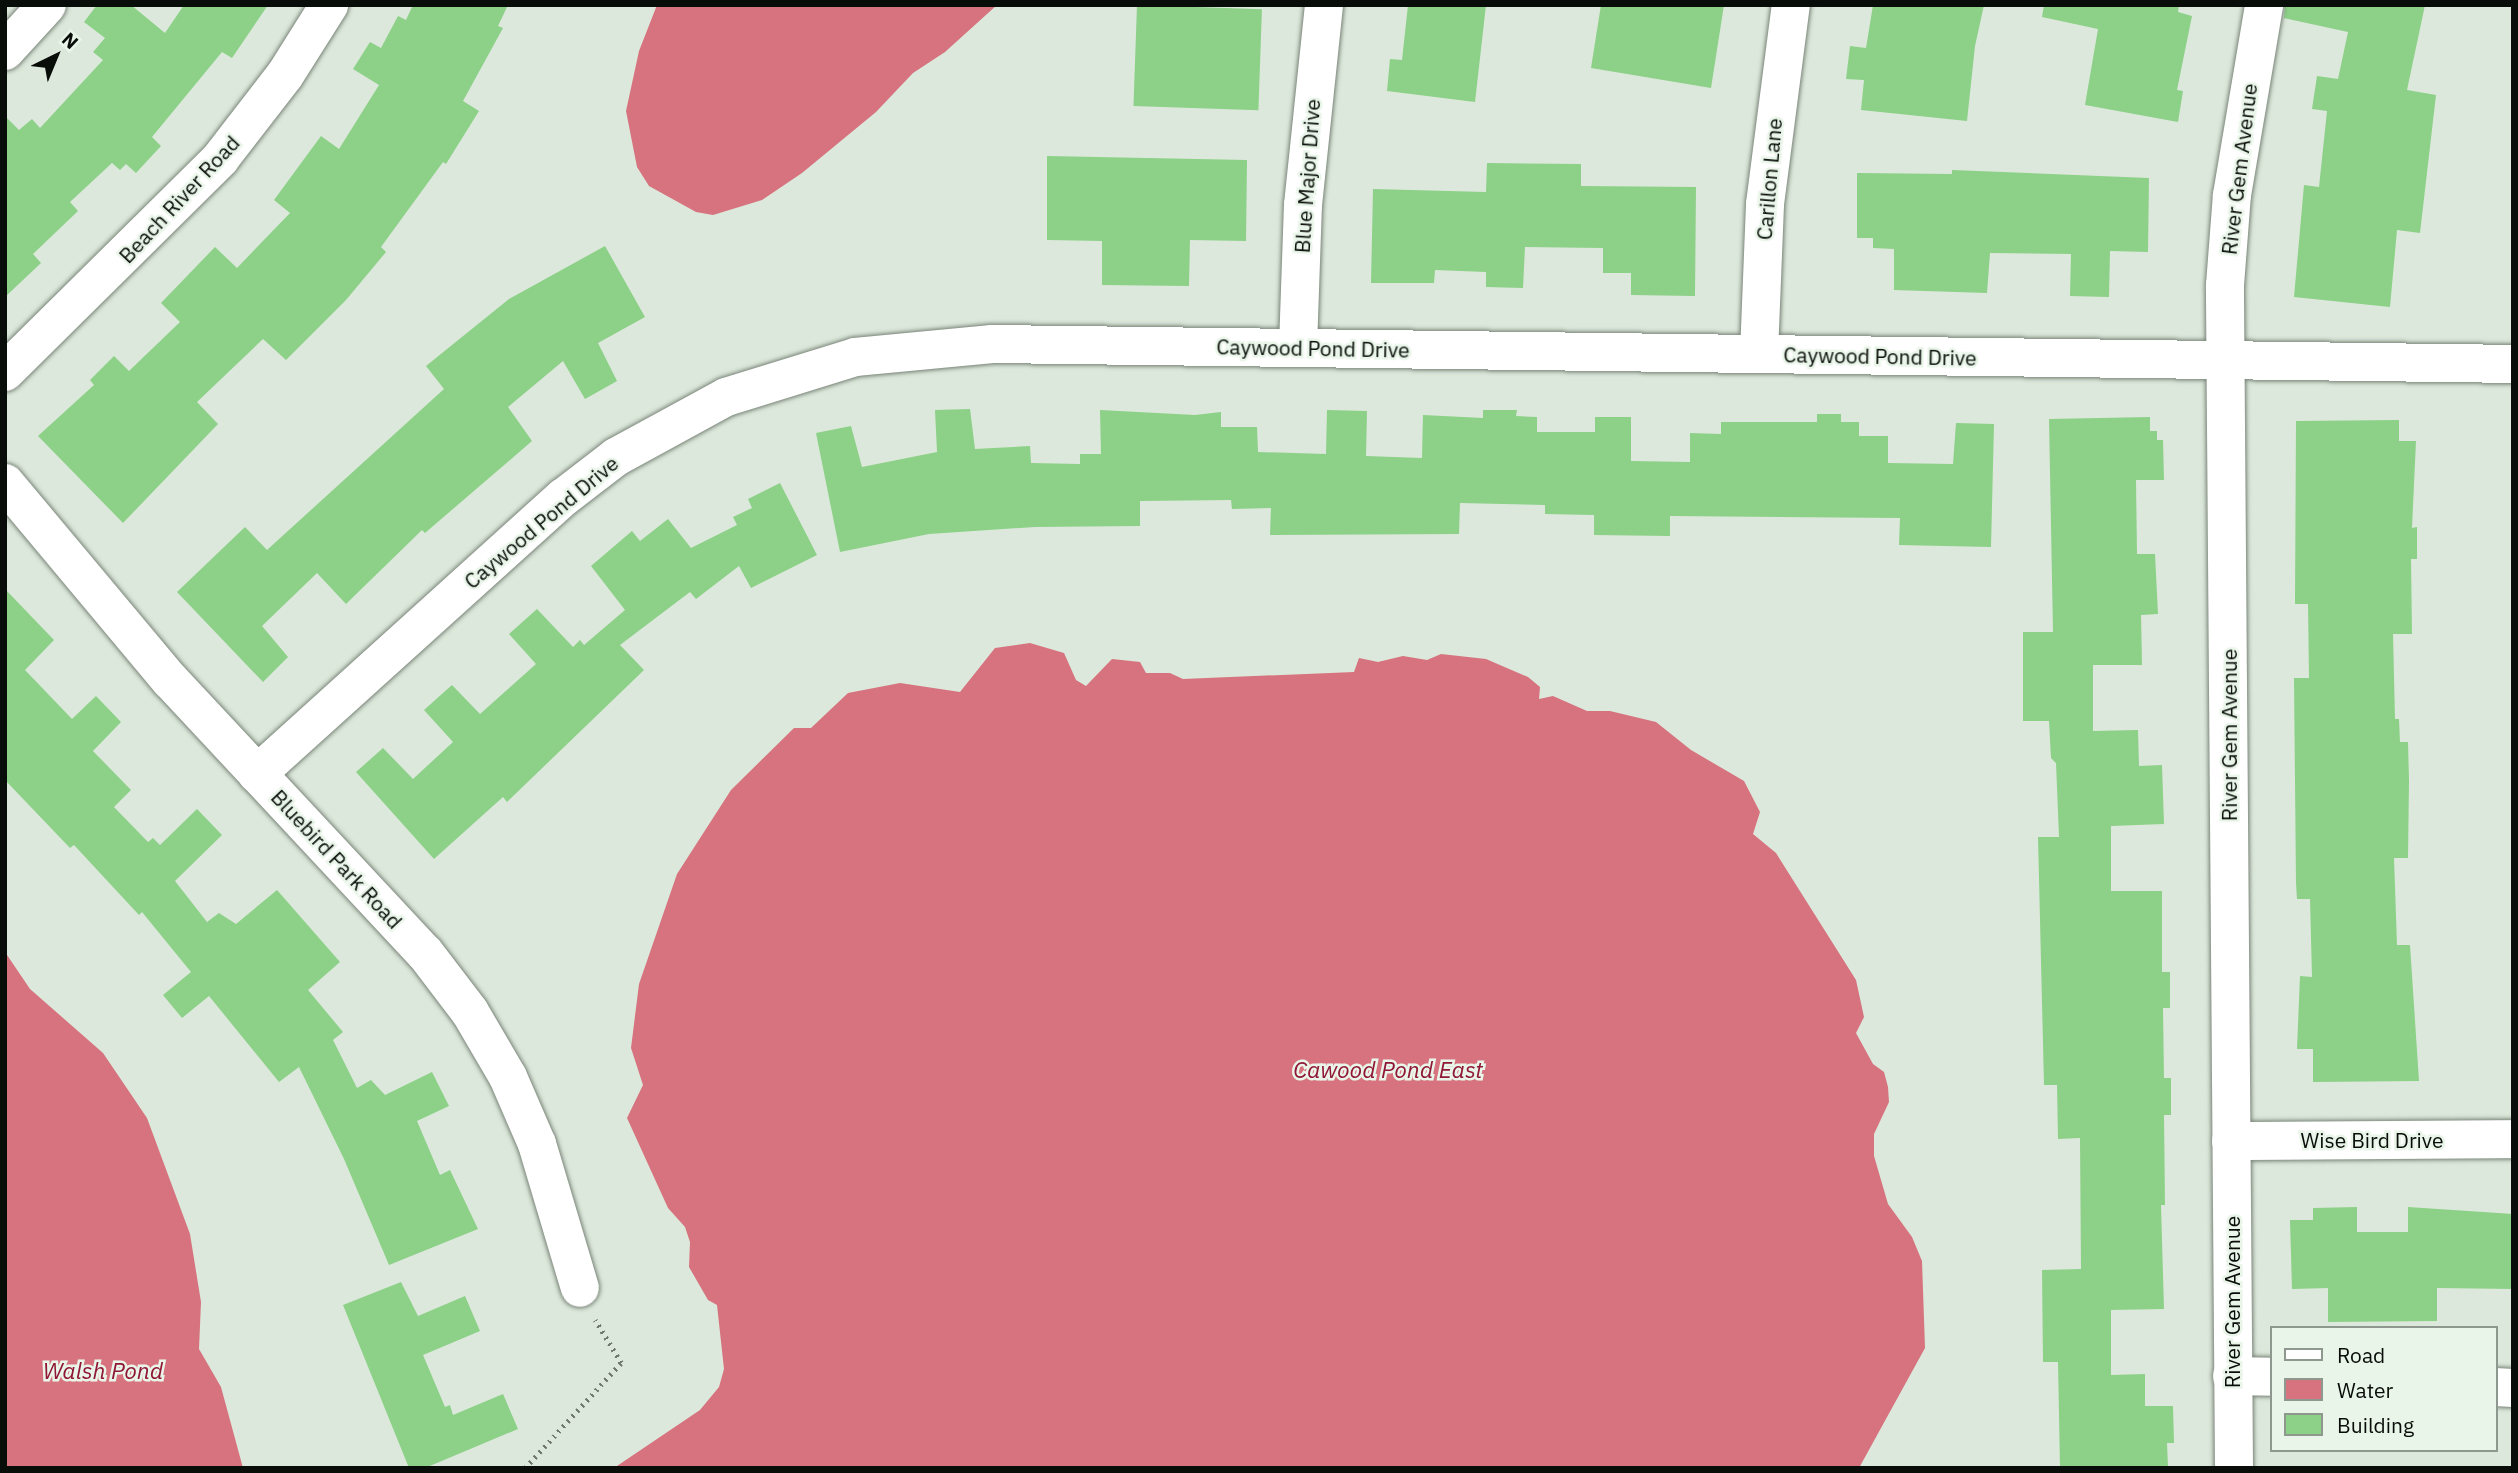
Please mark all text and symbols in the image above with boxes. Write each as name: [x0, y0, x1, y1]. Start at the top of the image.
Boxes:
north arrow: [21, 21, 91, 91]
text: N: [57, 27, 84, 54]
street label: River Gem Avenue: [2216, 82, 2262, 256]
street label: Blue Major Drive: [1289, 98, 1325, 254]
street label: Carillon Lane: [1751, 117, 1787, 241]
street label: Beach River Road: [113, 130, 245, 268]
street label: Caywood Pond Drive: [1216, 334, 1410, 362]
street label: Caywood Pond Drive: [1783, 342, 1977, 370]
street label: Caywood Pond Drive: [459, 450, 623, 594]
street label: River Gem Avenue: [2216, 649, 2242, 821]
street label: Bluebird Park Road: [266, 784, 408, 934]
water label: Cawood Pond East: [1293, 1055, 1483, 1083]
street label: Wise Bird Drive: [2300, 1127, 2444, 1153]
street label: River Gem Avenue: [2219, 1216, 2245, 1388]
legend: [2270, 1326, 2497, 1452]
text: Road: [2337, 1341, 2385, 1369]
water label: Walsh Pond: [43, 1356, 163, 1384]
text: Water: [2337, 1376, 2393, 1404]
text: Building: [2337, 1411, 2414, 1439]

